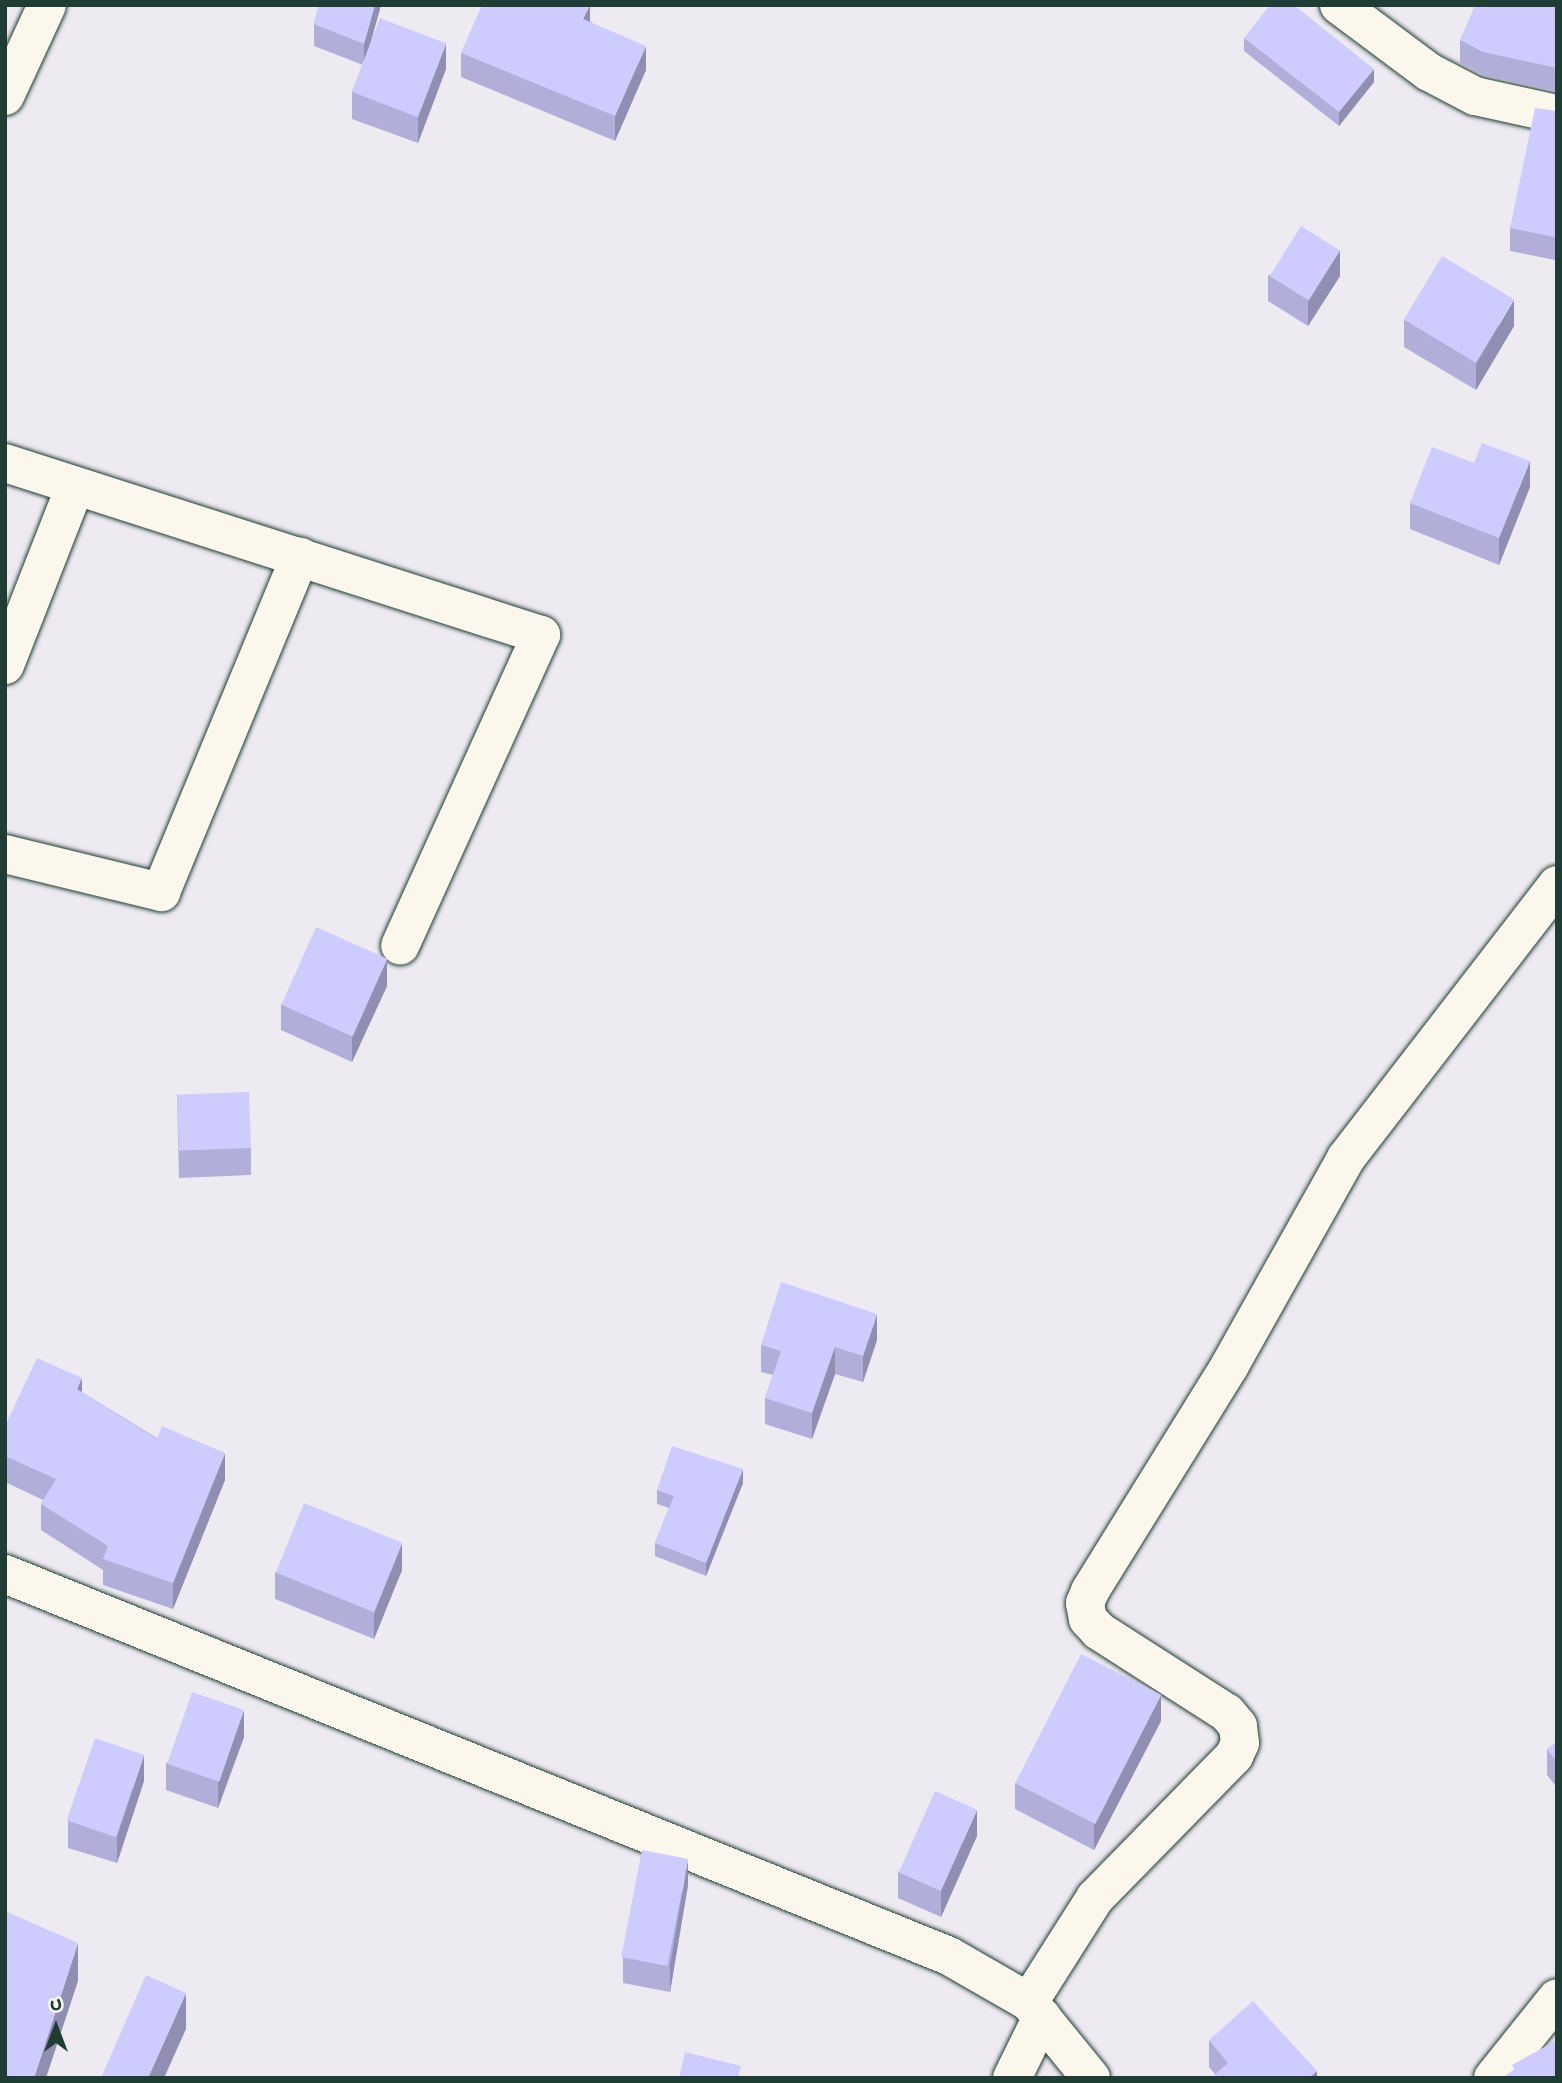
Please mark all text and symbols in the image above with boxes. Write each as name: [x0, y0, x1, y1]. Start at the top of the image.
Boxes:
north arrow: [21, 1992, 91, 2062]
text: U: [51, 1994, 61, 2017]

